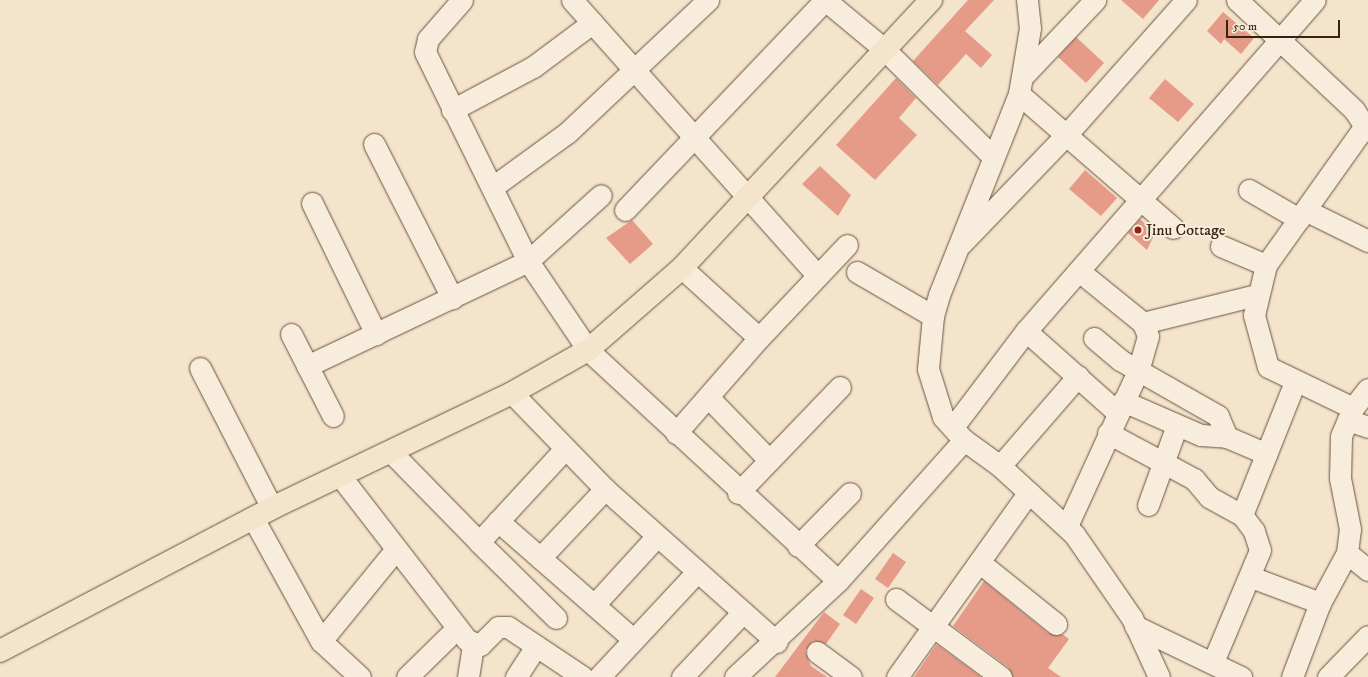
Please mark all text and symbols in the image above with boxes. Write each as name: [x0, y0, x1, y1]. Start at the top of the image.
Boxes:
scale bar: [1228, 12, 1342, 38]
text: 50 m: [1233, 19, 1257, 34]
place label: Jinu Cottage: [1146, 220, 1225, 240]
marker: Jinu Cottage: [1133, 225, 1143, 235]

